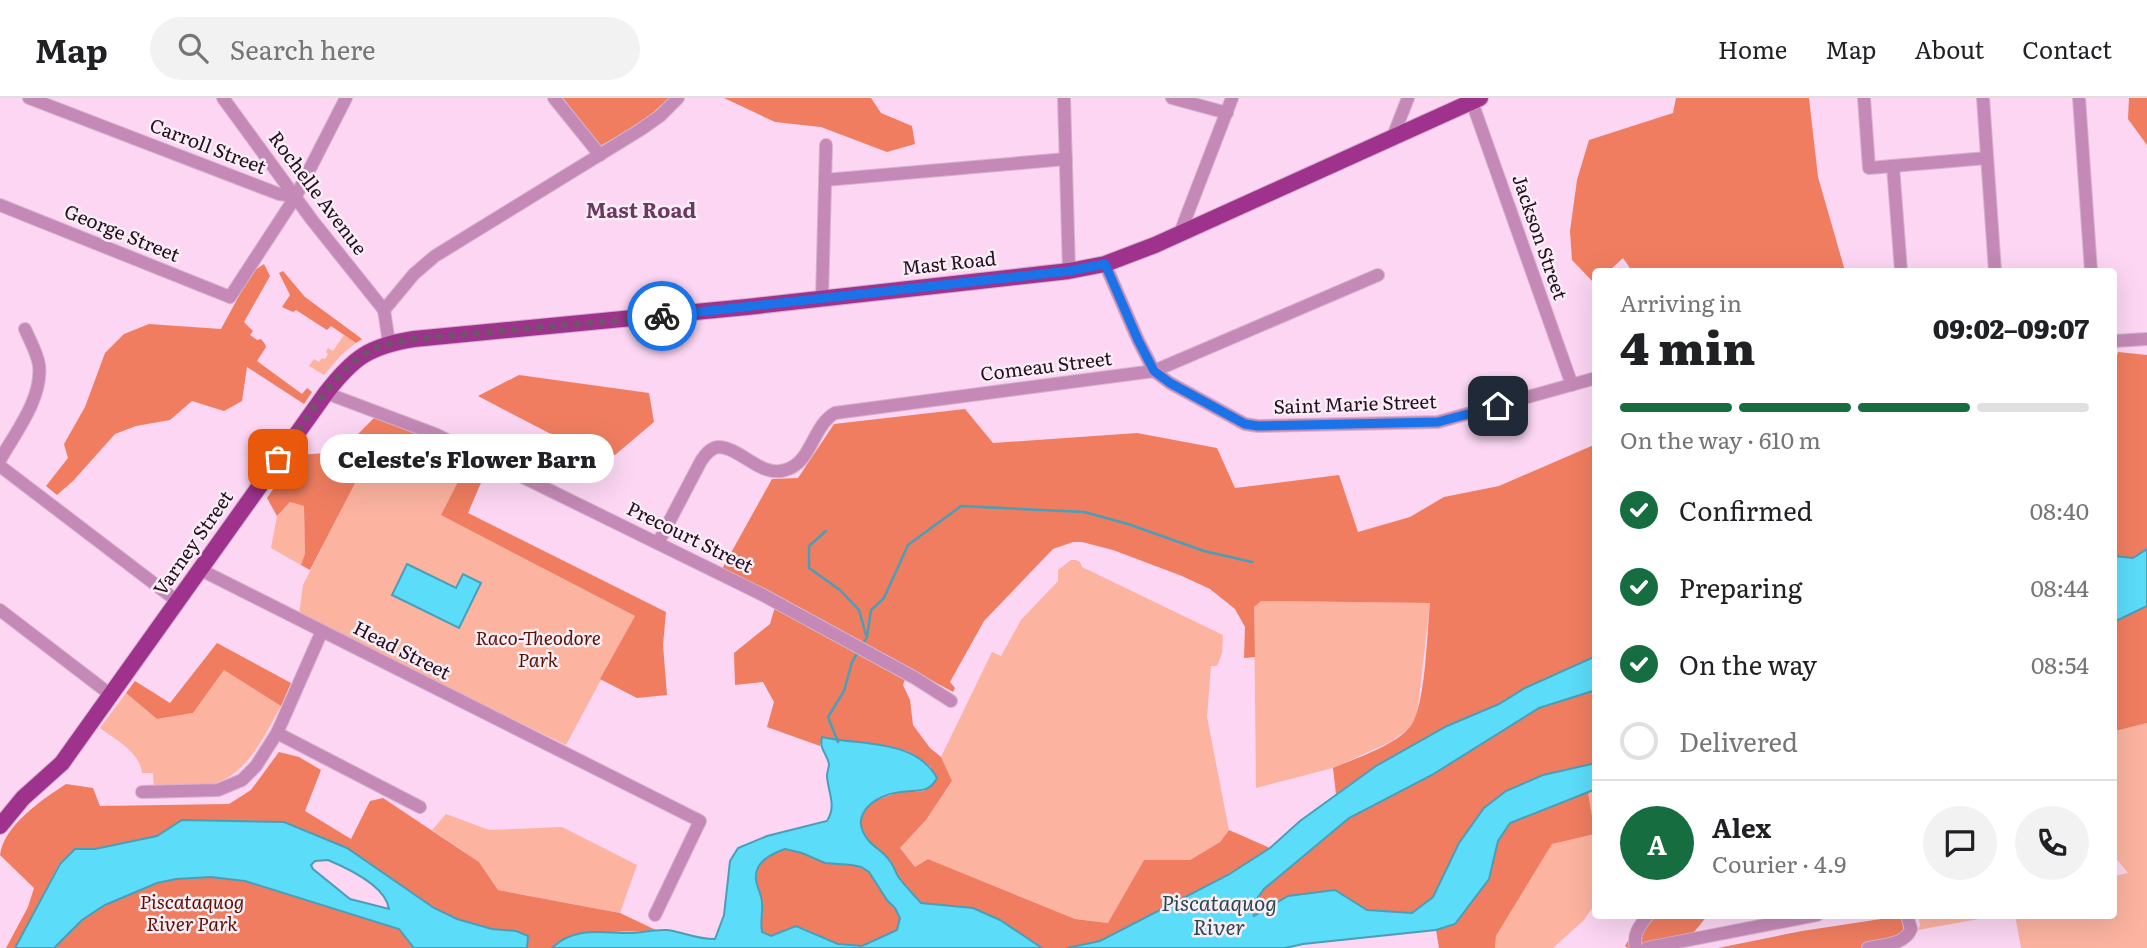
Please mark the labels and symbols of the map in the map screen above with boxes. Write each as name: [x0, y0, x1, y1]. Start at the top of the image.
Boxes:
street label: Carroll Street: [146, 110, 271, 180]
street label: Rochelle Avenue: [263, 125, 375, 260]
street label: Jackson Street: [1506, 170, 1576, 304]
district label: Mast Road: [586, 193, 696, 224]
street label: George Street: [60, 196, 185, 268]
street label: Mast Road: [900, 243, 998, 281]
courier: [627, 281, 697, 351]
street label: Comeau Street: [978, 343, 1114, 387]
pin: [1468, 376, 1528, 436]
street label: Saint Marie Street: [1273, 386, 1437, 420]
pin: [248, 429, 308, 489]
callout: Celeste's Flower Barn: [320, 434, 614, 484]
street label: Varney Street: [145, 484, 239, 601]
street label: Precourt Street: [623, 493, 759, 579]
street label: Head Street: [349, 613, 456, 686]
park label: Raco-Theodore Park: [475, 623, 601, 673]
water label: Piscataquog River: [1161, 886, 1277, 941]
park label: Piscataquog River Park: [140, 887, 244, 937]

